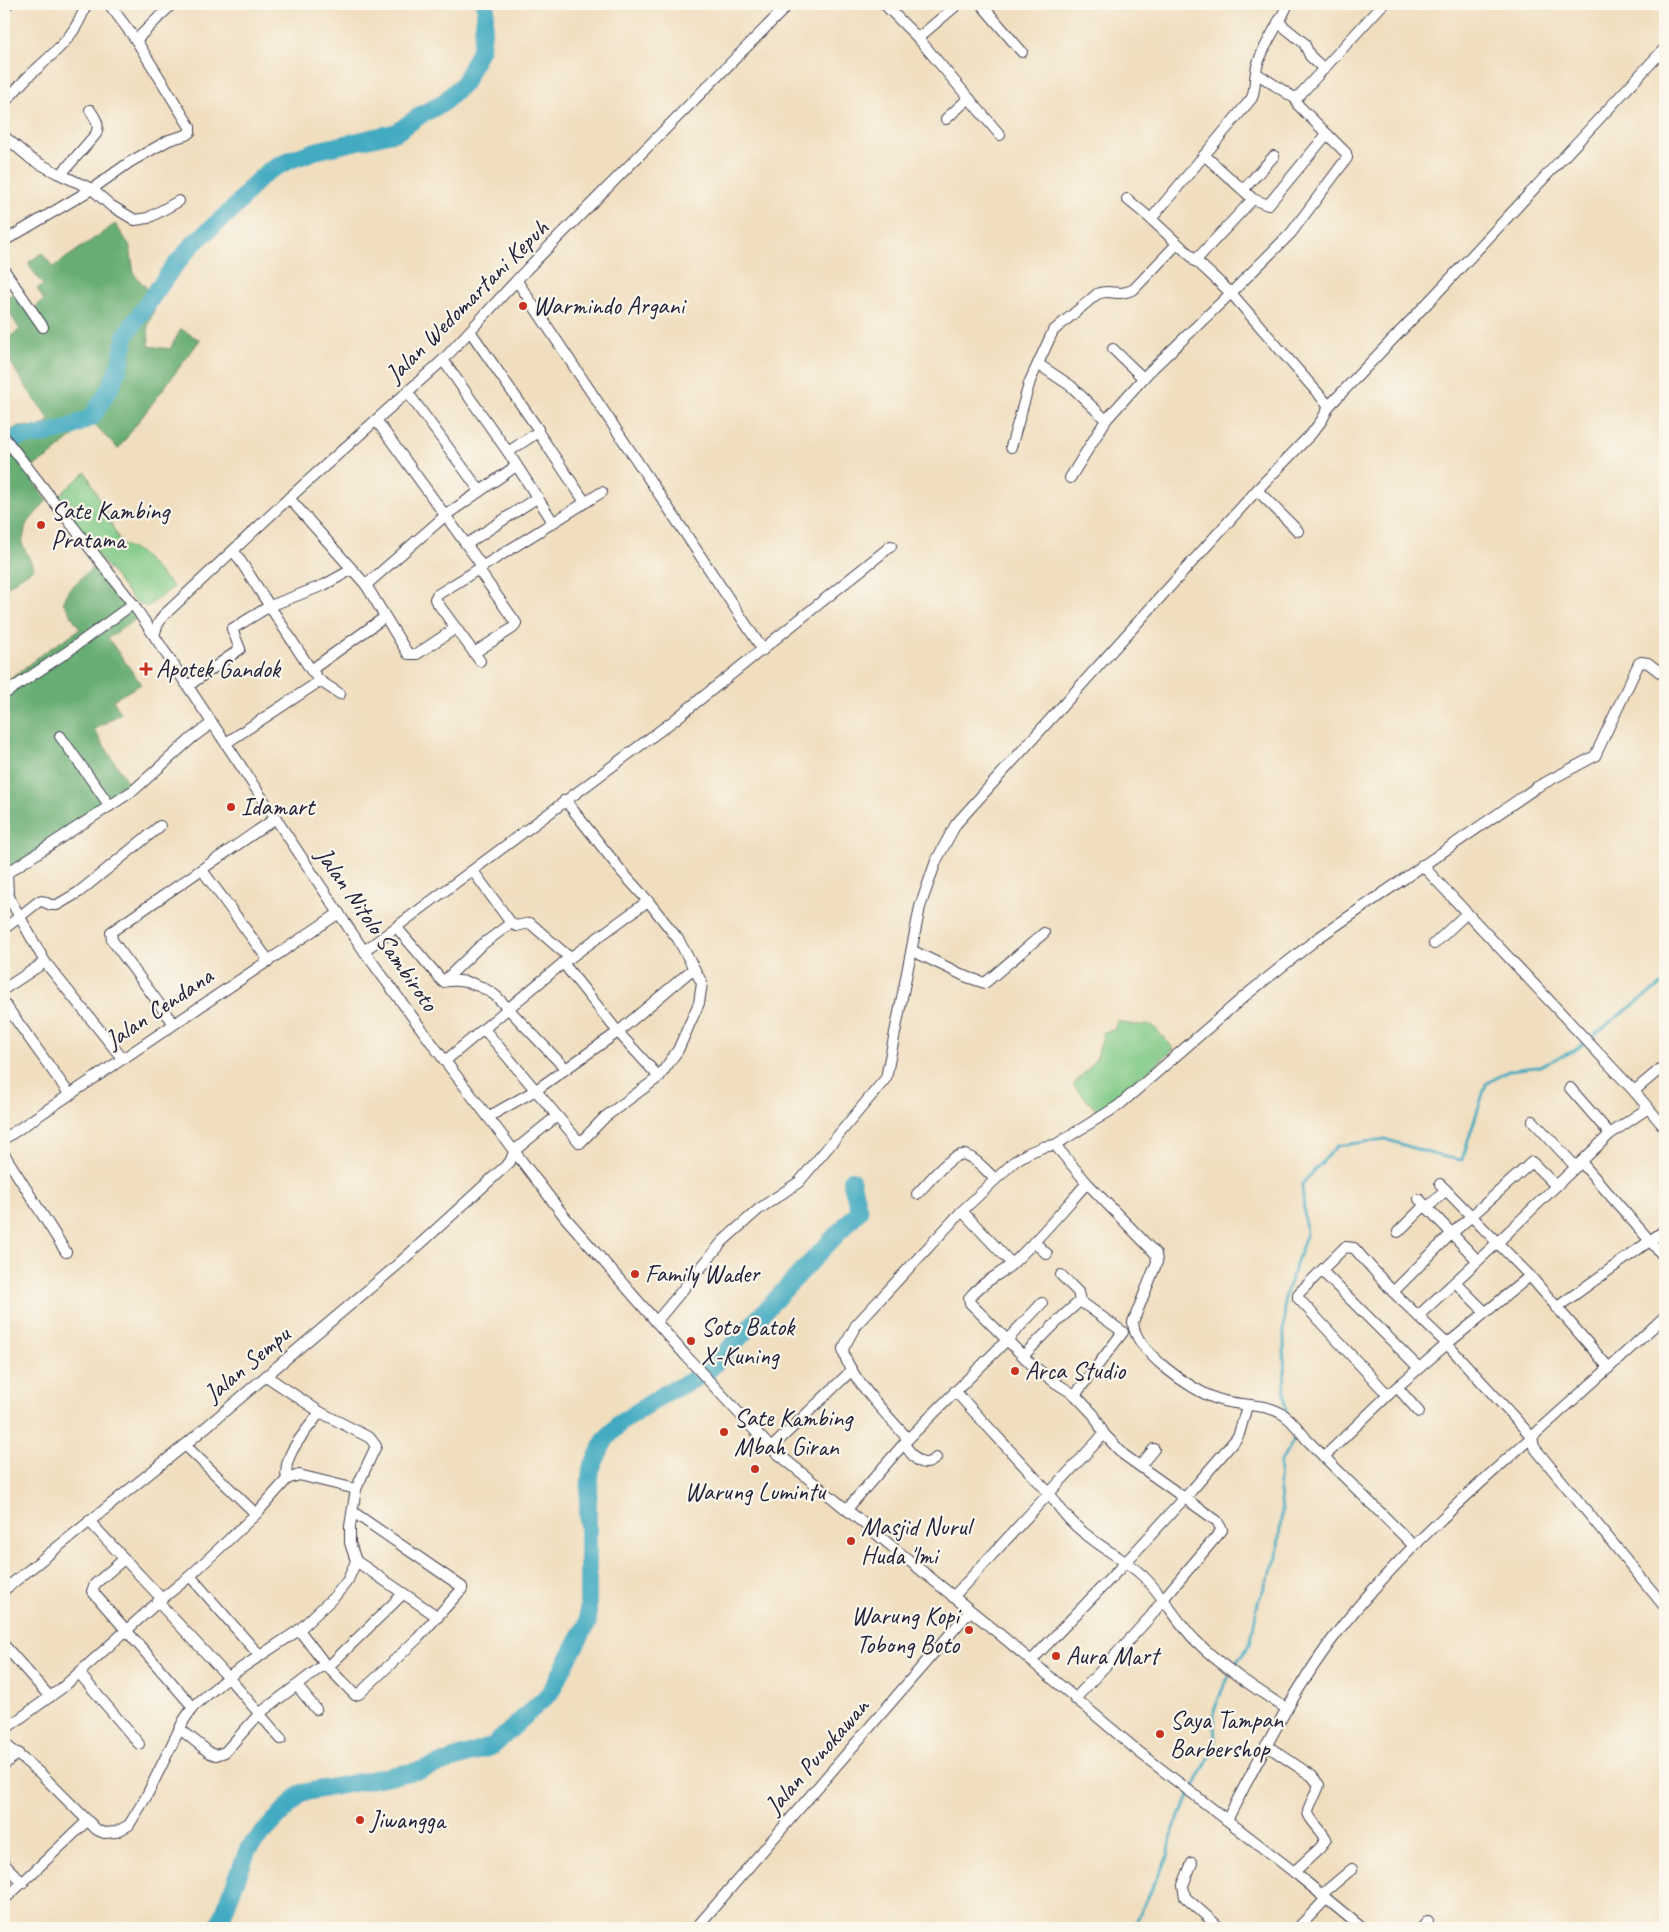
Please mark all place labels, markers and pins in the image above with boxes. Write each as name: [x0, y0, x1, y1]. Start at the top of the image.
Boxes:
place label: Warmindo Argani: [533, 290, 687, 322]
marker: Warmindo Argani: [517, 300, 529, 312]
place label: Sate Kambing Pratama: [51, 495, 171, 556]
marker: Sate Kambing Pratama: [35, 519, 47, 531]
place label: Apotek Gandok: [156, 653, 282, 685]
marker: Apotek Gandok: [140, 663, 152, 675]
place label: Idamart: [241, 791, 317, 823]
marker: Idamart: [225, 801, 237, 813]
place label: Family Wader: [645, 1258, 761, 1290]
marker: Family Wader: [629, 1268, 641, 1280]
place label: Soto Batok X-Kuning: [701, 1311, 796, 1372]
marker: Soto Batok X-Kuning: [685, 1335, 697, 1347]
place label: Arca Studio: [1025, 1355, 1126, 1387]
marker: Arca Studio: [1009, 1365, 1021, 1377]
place label: Sate Kambing Mbah Giran: [734, 1402, 854, 1463]
marker: Sate Kambing Mbah Giran: [718, 1426, 730, 1438]
marker: Warung Lumintu: [749, 1463, 761, 1475]
place label: Warung Lumintu: [685, 1476, 827, 1508]
place label: Masjid Nurul Huda 'lmi: [861, 1511, 976, 1572]
marker: Masjid Nurul Huda 'lmi: [845, 1535, 857, 1547]
place label: Warung Kopi Tobong Boto: [851, 1600, 962, 1661]
marker: Warung Kopi Tobong Boto: [963, 1624, 975, 1636]
place label: Aura Mart: [1066, 1640, 1162, 1672]
marker: Aura Mart: [1050, 1650, 1062, 1662]
place label: Saya Tampan Barbershop: [1170, 1704, 1284, 1765]
marker: Saya Tampan Barbershop: [1154, 1728, 1166, 1740]
place label: Jiwangga: [369, 1804, 448, 1836]
marker: Jiwangga: [354, 1814, 366, 1826]

